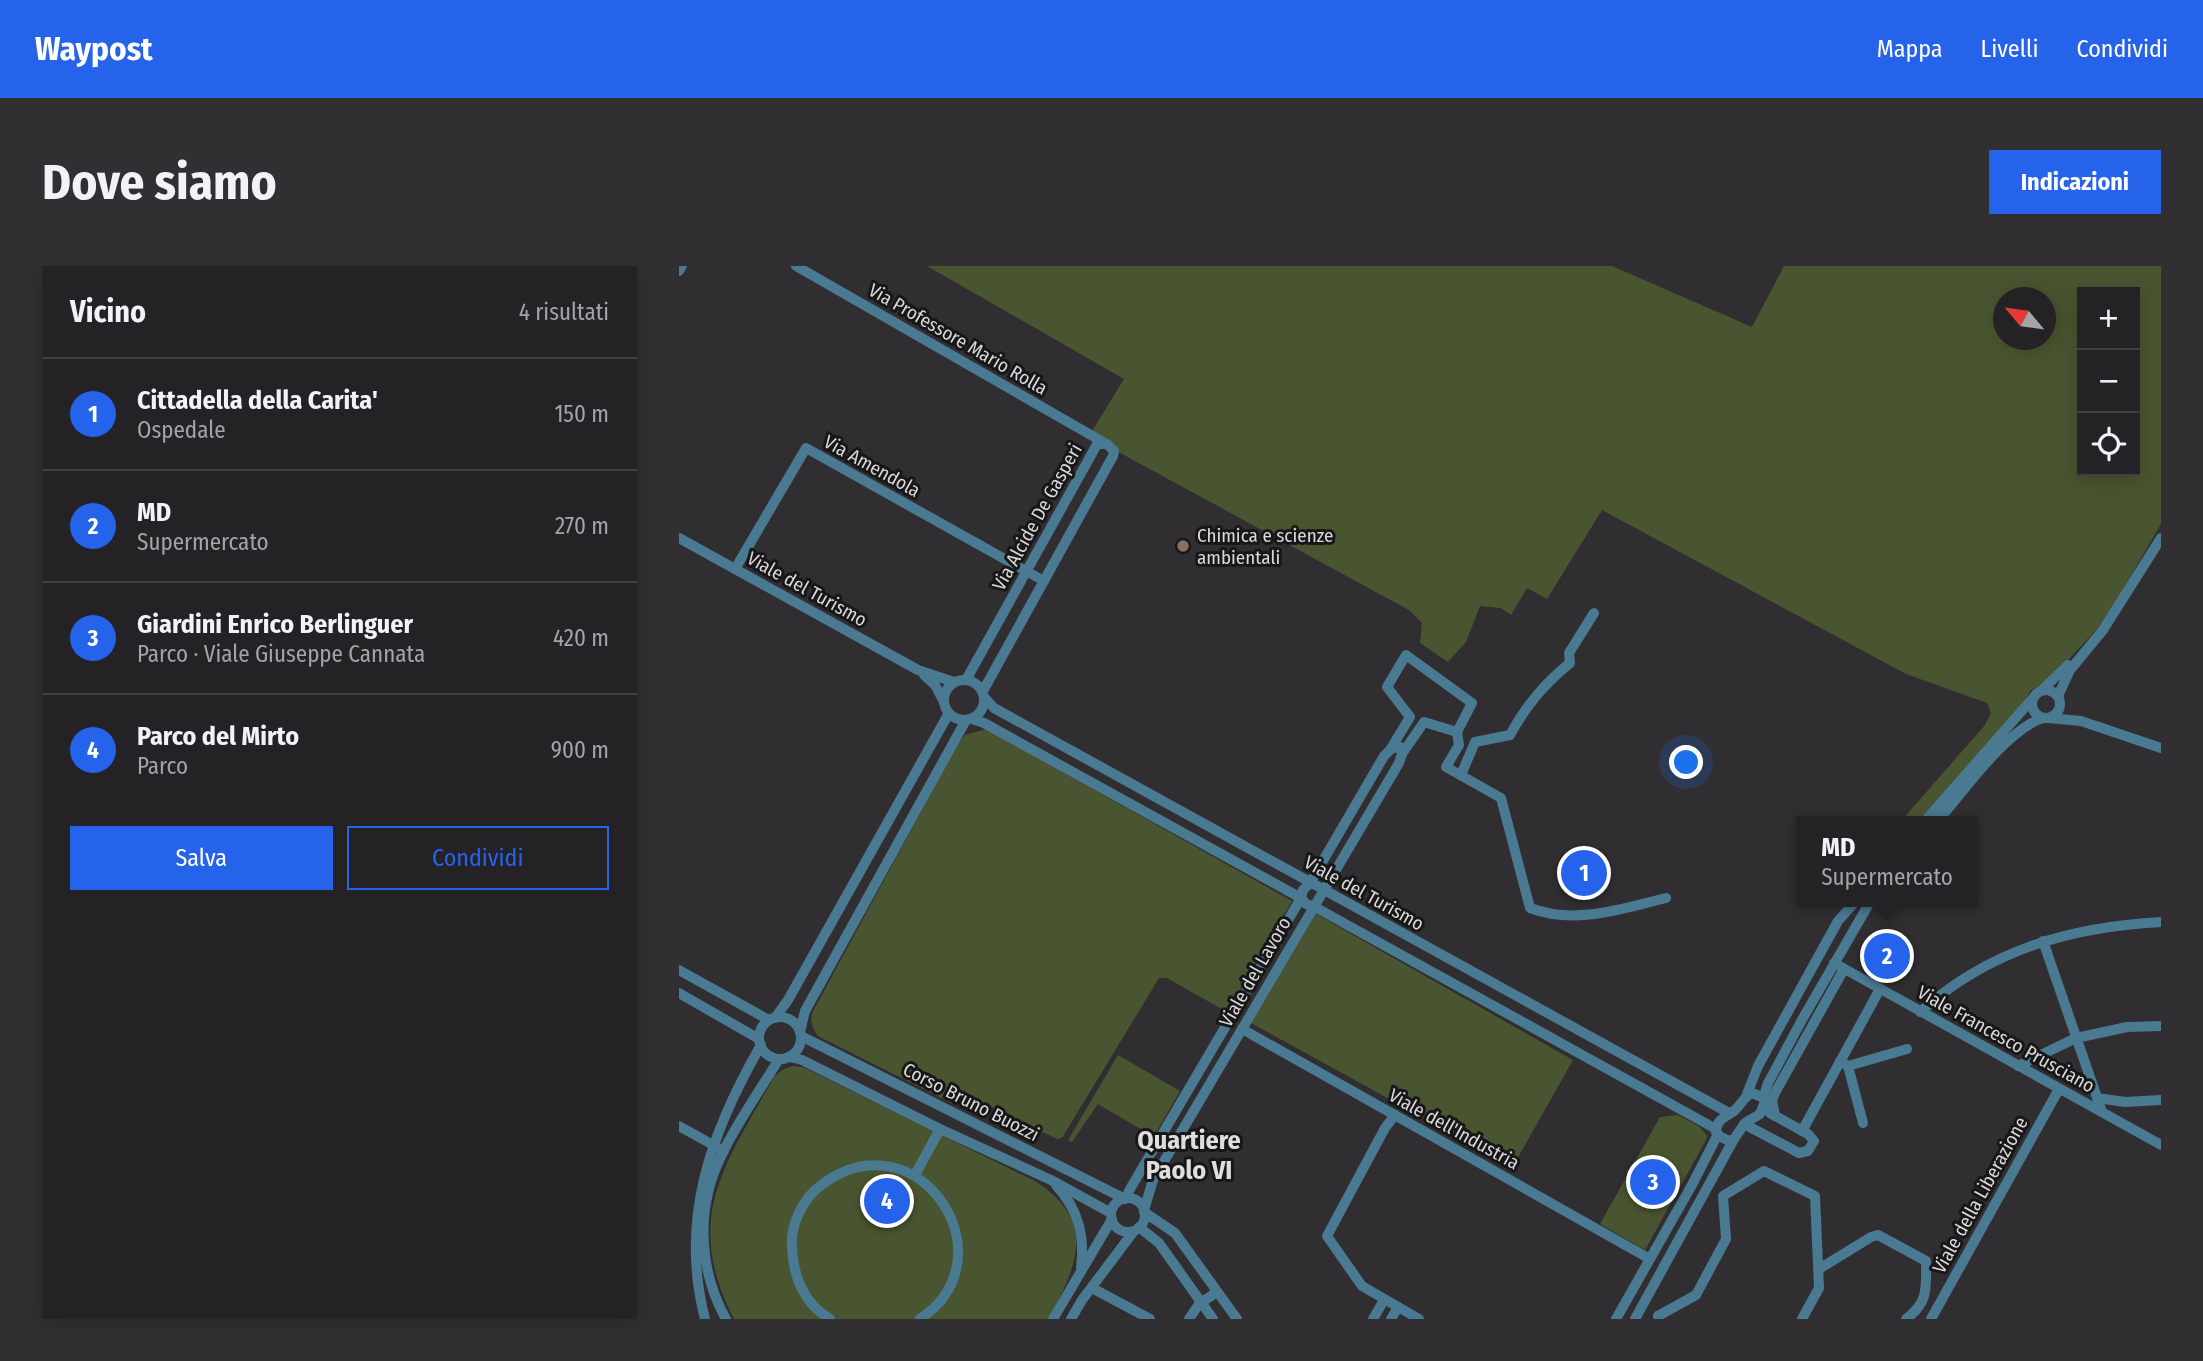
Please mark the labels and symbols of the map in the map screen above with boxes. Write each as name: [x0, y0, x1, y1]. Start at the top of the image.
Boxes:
street label: Via Professore Mario Rolla: [864, 278, 1052, 400]
north arrow: [1993, 287, 2056, 350]
street label: Via Amendola: [820, 430, 924, 502]
street label: Via Alcide De Gasperi: [987, 440, 1087, 594]
place label: Chimica e scienze ambientali: [1197, 524, 1333, 569]
marker: Chimica e scienze ambientali: [1175, 538, 1191, 554]
street label: Viale del Turismo: [743, 547, 871, 631]
your location: [1669, 745, 1703, 779]
pin: 1: [1561, 847, 1607, 899]
street label: Viale del Turismo: [1300, 851, 1428, 935]
street label: Viale del Lavoro: [1214, 913, 1296, 1031]
pin: 2: [1864, 930, 1910, 982]
street label: Viale Francesco Prusciano: [1913, 981, 2099, 1097]
street label: Corso Bruno Buozzi: [899, 1058, 1043, 1146]
street label: Viale dell'Industria: [1385, 1084, 1523, 1174]
street label: Viale della Liberazione: [1927, 1113, 2033, 1277]
district label: Quartiere Paolo VI: [1137, 1125, 1241, 1186]
pin: 3: [1630, 1156, 1676, 1208]
pin: 4: [864, 1175, 910, 1227]

